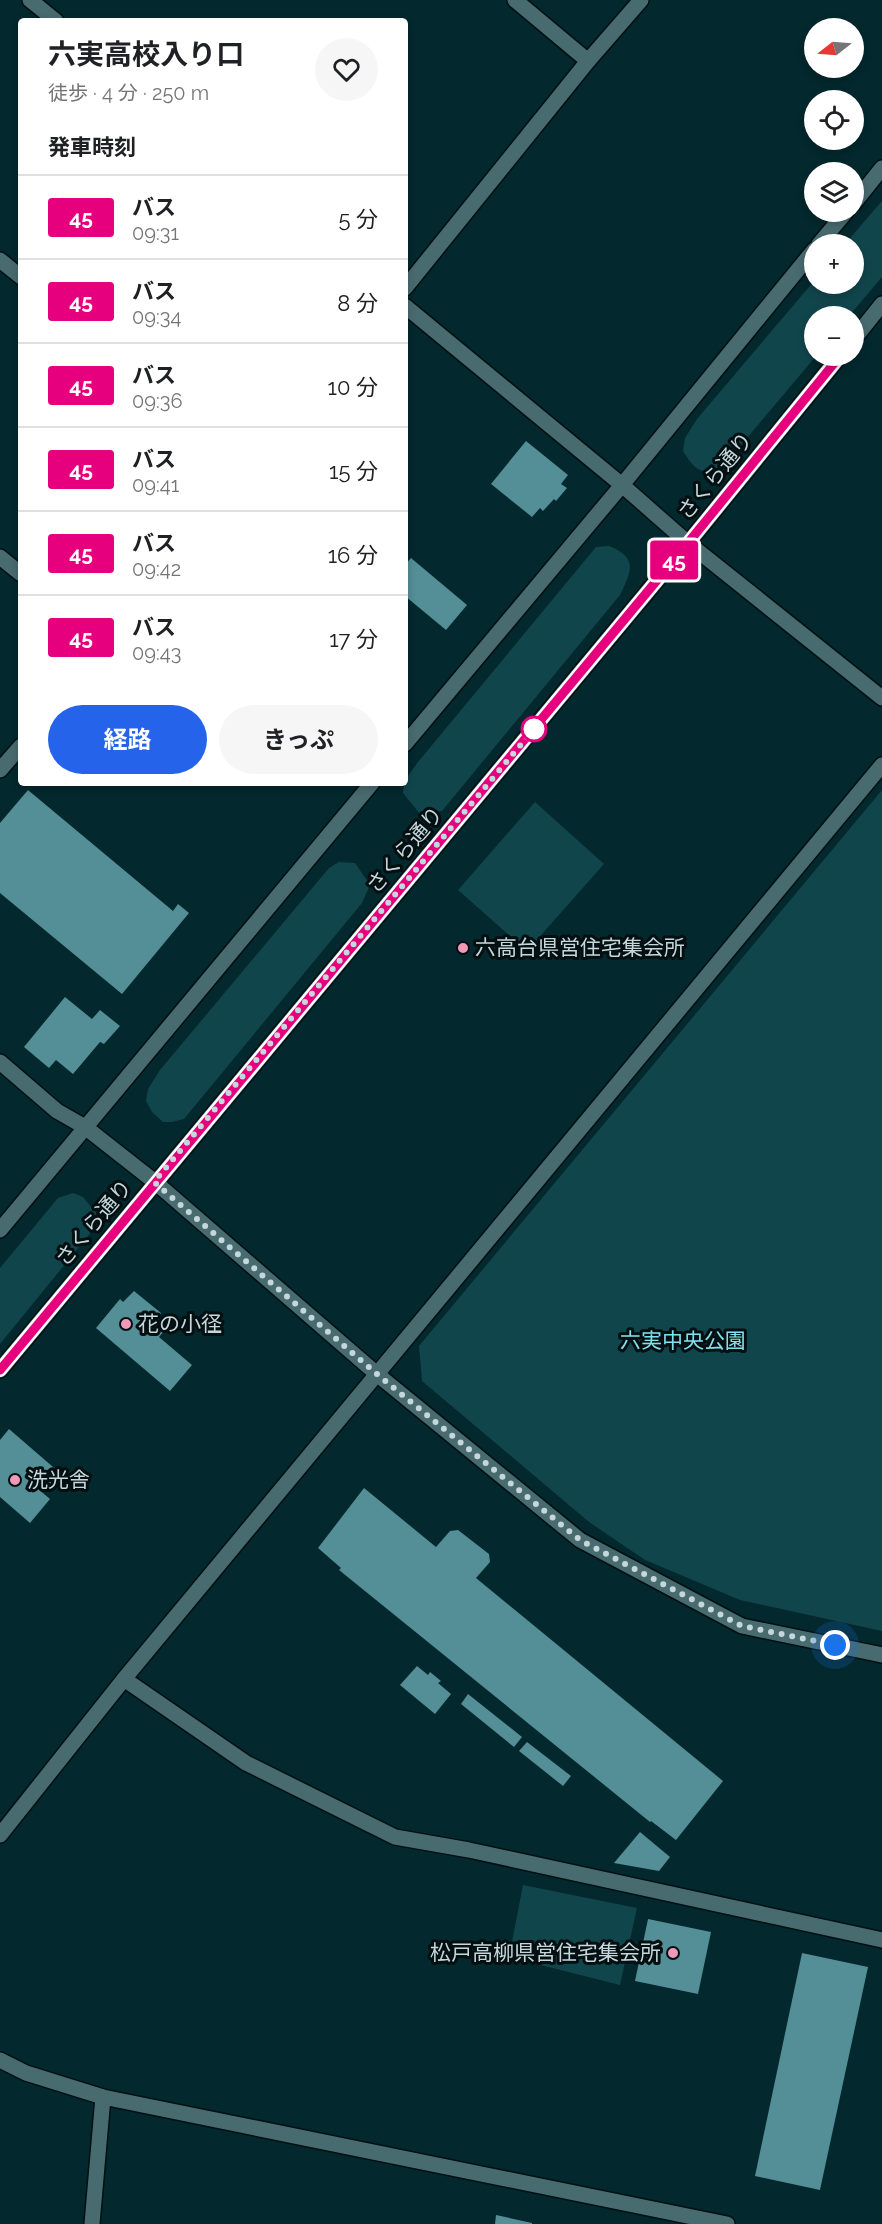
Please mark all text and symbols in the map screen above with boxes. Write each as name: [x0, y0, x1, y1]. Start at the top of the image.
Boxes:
north arrow: [804, 18, 864, 78]
map controls: [804, 18, 864, 366]
text: 六実高校入り口: [48, 38, 244, 71]
button: heart: [315, 38, 378, 101]
text: 徒歩 · 4 分 · 250 m: [48, 81, 209, 105]
button: locate: [804, 90, 864, 150]
text: 発車時刻: [48, 134, 136, 160]
button: layers: [804, 162, 864, 222]
text: バス: [132, 194, 176, 220]
text: 45: [69, 205, 93, 230]
text: 5 分: [338, 206, 378, 232]
text: 09:31: [132, 221, 179, 245]
button: +: [804, 234, 864, 294]
text: バス: [132, 278, 176, 304]
text: 45: [69, 289, 93, 314]
text: 8 分: [337, 290, 378, 316]
text: 09:34: [132, 305, 181, 329]
button: −: [804, 306, 864, 366]
text: バス: [132, 362, 176, 388]
text: 45: [69, 373, 93, 398]
text: 10 分: [328, 374, 378, 400]
text: 09:36: [132, 389, 182, 413]
street label: さくら通り: [672, 427, 757, 524]
text: バス: [132, 446, 176, 472]
text: 45: [69, 457, 93, 482]
text: 15 分: [329, 458, 378, 484]
text: 09:41: [132, 473, 179, 497]
text: バス: [132, 530, 176, 556]
line badge: 45: [647, 540, 701, 580]
text: 45: [69, 541, 93, 566]
text: 16 分: [328, 542, 378, 568]
text: 45: [662, 548, 686, 573]
text: 09:42: [132, 557, 181, 581]
text: バス: [132, 614, 176, 640]
text: 45: [69, 625, 93, 650]
text: 17 分: [329, 626, 378, 652]
text: 09:43: [132, 641, 181, 665]
button: 経路: [48, 705, 207, 774]
button: きっぷ: [219, 705, 378, 774]
unlabelled marker: [521, 716, 547, 742]
street label: さくら通り: [361, 801, 448, 898]
place label: 六高台県営住宅集会所: [475, 935, 685, 960]
marker: 六高台県営住宅集会所: [456, 941, 470, 955]
street label: さくら通り: [50, 1174, 137, 1271]
place label: 花の小径: [138, 1311, 222, 1336]
marker: 花の小径: [119, 1317, 133, 1331]
park label: 六実中央公園: [620, 1328, 746, 1353]
place label: 洗光舎: [27, 1467, 90, 1492]
marker: 洗光舎: [8, 1473, 22, 1487]
your location: [820, 1630, 850, 1660]
place label: 松戸高柳県営住宅集会所: [430, 1940, 661, 1965]
marker: 松戸高柳県営住宅集会所: [666, 1946, 680, 1960]

